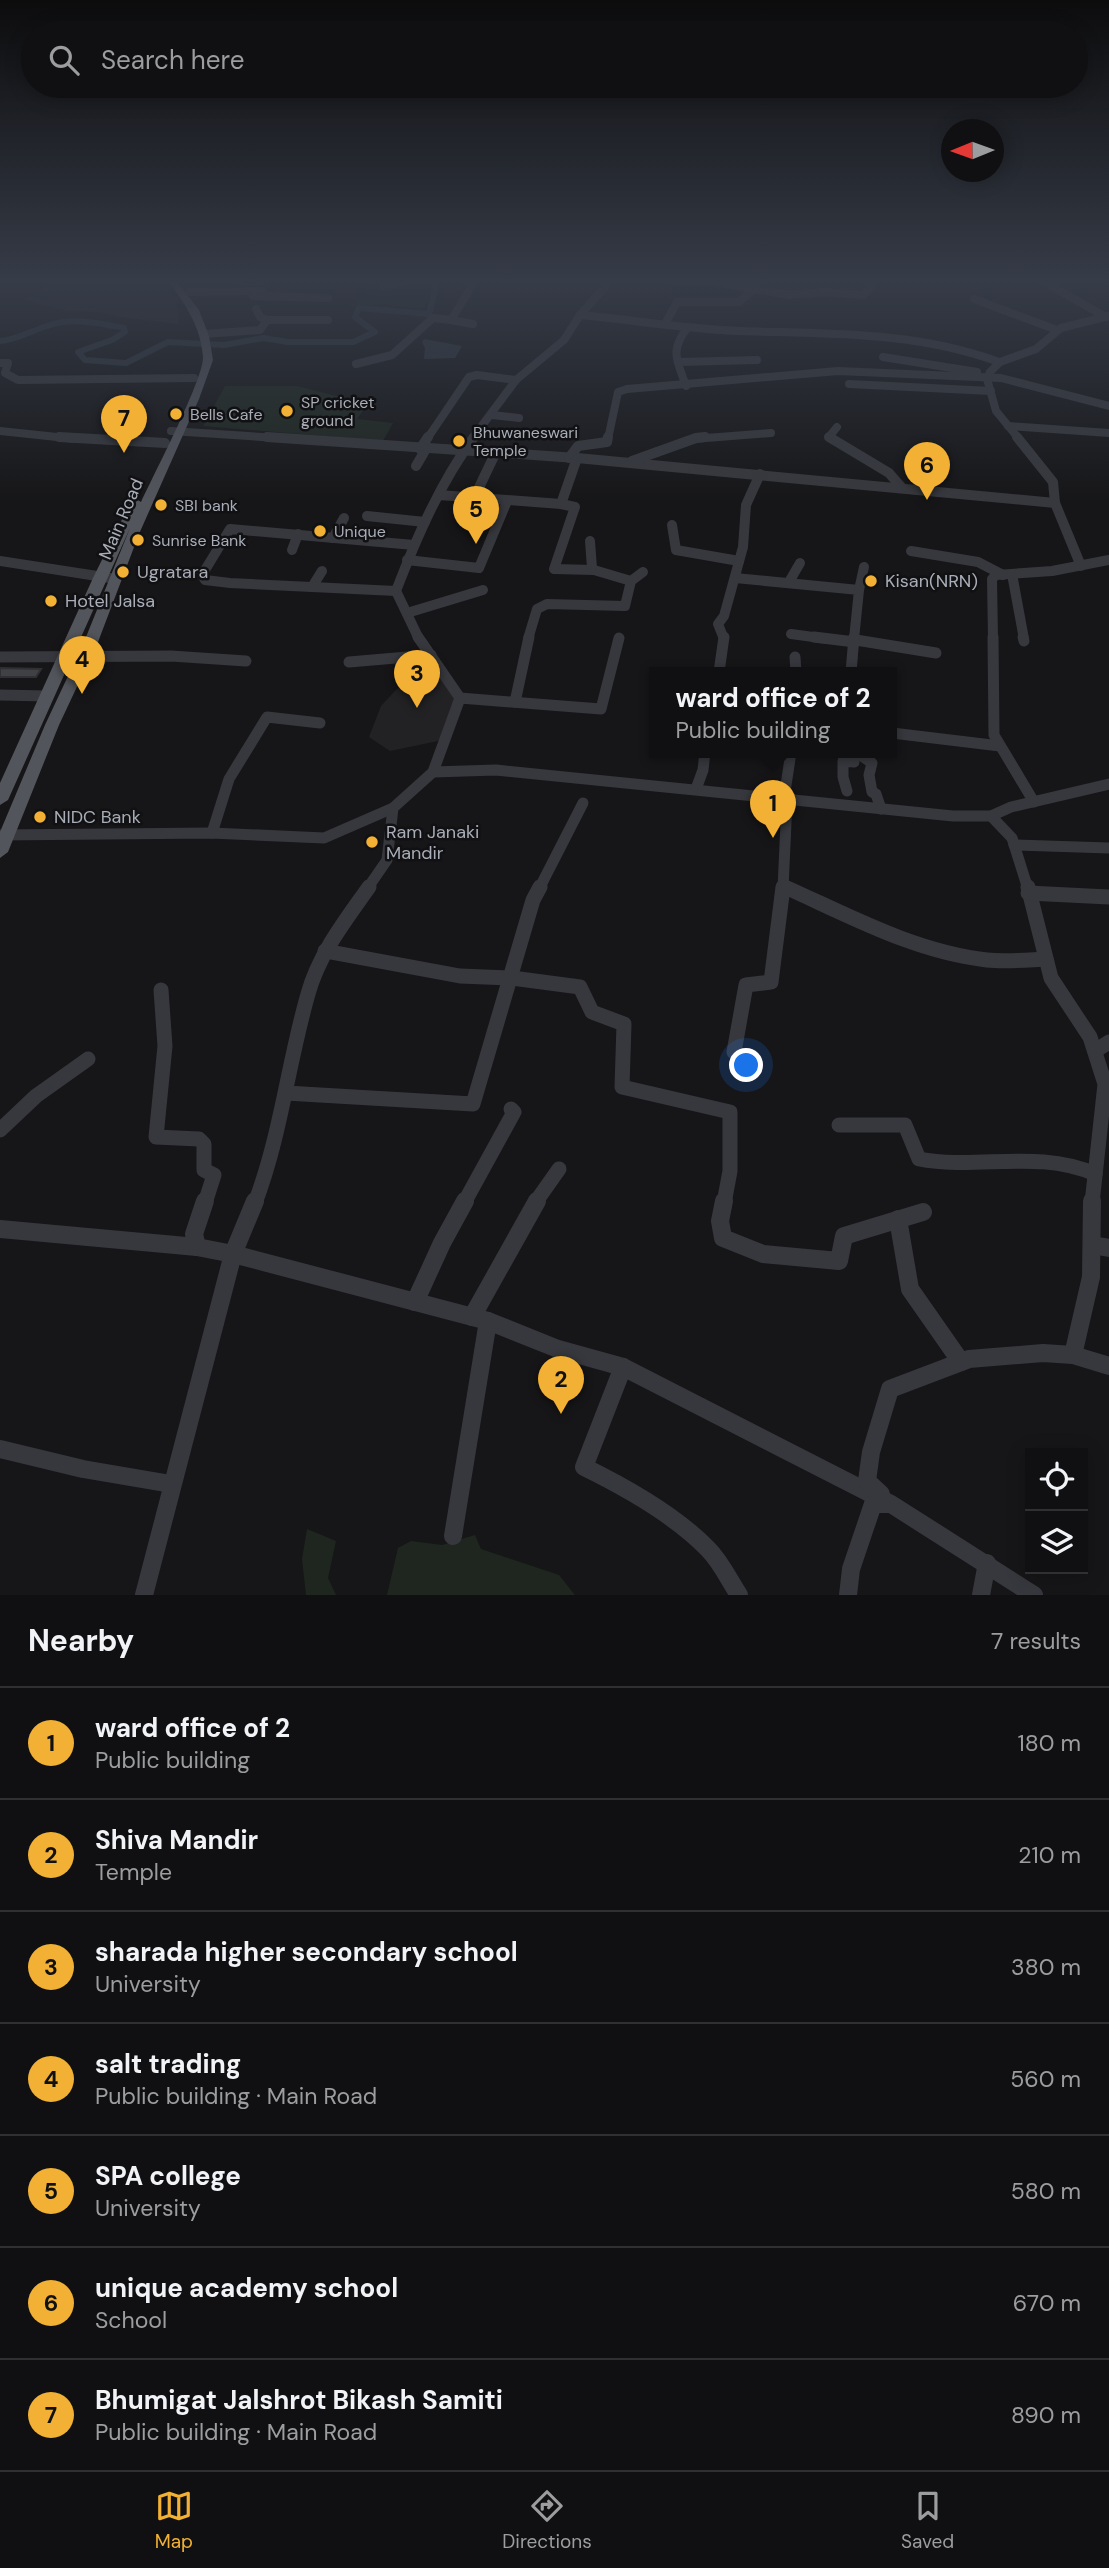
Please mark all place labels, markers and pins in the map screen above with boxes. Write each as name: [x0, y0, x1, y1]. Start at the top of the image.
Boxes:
place label: SP cricket ground: [301, 392, 374, 431]
pin: 7: [101, 395, 147, 453]
marker: SP cricket ground: [279, 403, 295, 419]
place label: Bells Cafe: [190, 404, 263, 425]
marker: Bells Cafe: [168, 406, 184, 422]
place label: Bhuwaneswari Temple: [473, 422, 578, 461]
marker: Bhuwaneswari Temple: [451, 433, 467, 449]
pin: 6: [904, 442, 950, 500]
pin: 5: [453, 486, 499, 544]
place label: SBI bank: [175, 495, 238, 516]
marker: SBI bank: [153, 497, 169, 513]
place label: Unique: [334, 521, 386, 542]
marker: Unique: [312, 523, 328, 539]
place label: Sunrise Bank: [152, 530, 246, 551]
marker: Sunrise Bank: [130, 532, 146, 548]
place label: Ugratara: [137, 560, 208, 584]
marker: Ugratara: [115, 564, 131, 580]
place label: Kisan(NRN): [885, 569, 978, 593]
marker: Kisan(NRN): [863, 573, 879, 589]
place label: Hotel Jalsa: [65, 589, 155, 613]
marker: Hotel Jalsa: [43, 593, 59, 609]
pin: 4: [59, 636, 105, 694]
pin: 3: [394, 650, 440, 708]
pin: 1: [750, 780, 796, 838]
place label: NIDC Bank: [54, 805, 141, 829]
marker: NIDC Bank: [32, 809, 48, 825]
place label: Ram Janaki Mandir: [386, 820, 479, 865]
marker: Ram Janaki Mandir: [364, 834, 380, 850]
pin: 2: [538, 1356, 584, 1414]

